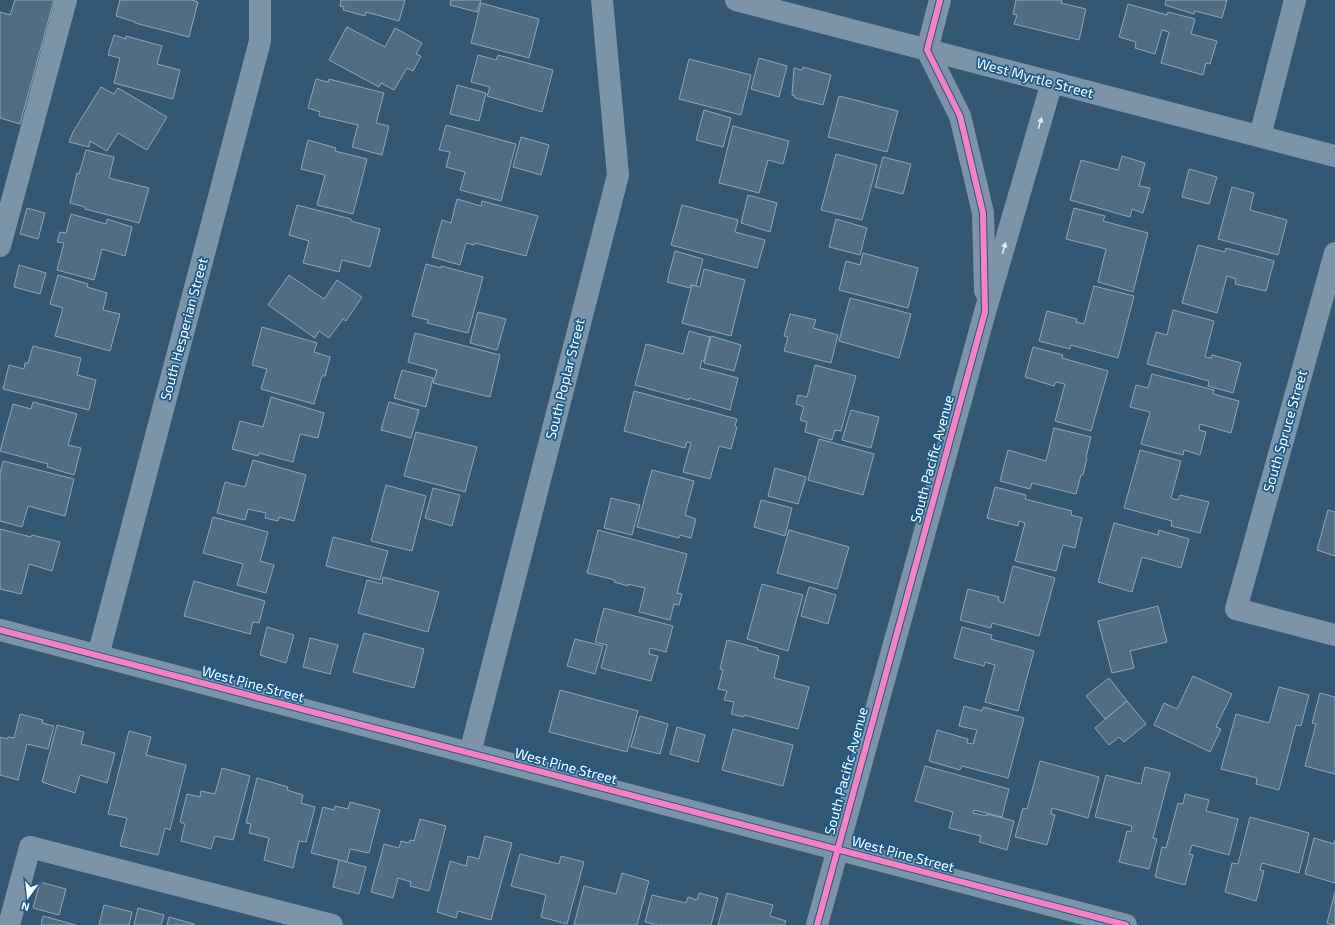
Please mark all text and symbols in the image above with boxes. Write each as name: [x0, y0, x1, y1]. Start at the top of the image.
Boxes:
street label: West Myrtle Street: [975, 54, 1096, 101]
one-way arrow: [1037, 117, 1043, 129]
one-way arrow: [1001, 241, 1007, 253]
street label: South Hesperian Street: [156, 256, 211, 402]
street label: South Poplar Street: [541, 317, 588, 441]
street label: South Spruce Street: [1259, 368, 1310, 494]
street label: South Pacific Avenue: [906, 393, 957, 525]
street label: West Pine Street: [200, 662, 306, 705]
street label: South Pacific Avenue: [820, 705, 871, 837]
street label: West Pine Street: [513, 744, 619, 787]
street label: West Pine Street: [850, 832, 956, 875]
north arrow: [8, 877, 48, 917]
text: N: [20, 900, 31, 914]

